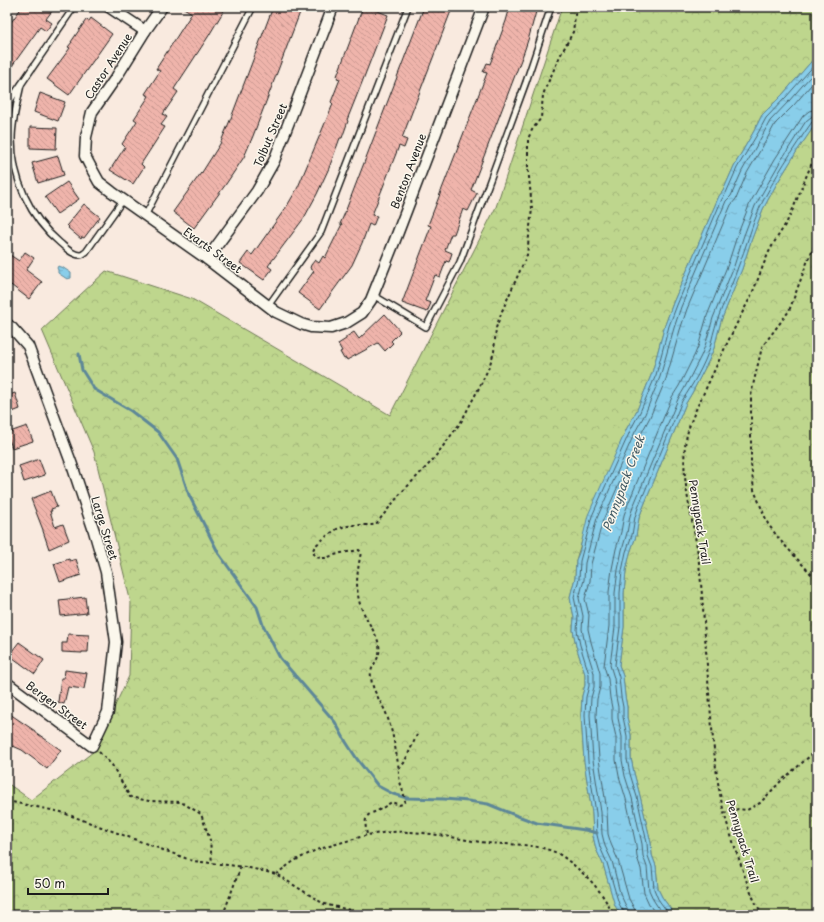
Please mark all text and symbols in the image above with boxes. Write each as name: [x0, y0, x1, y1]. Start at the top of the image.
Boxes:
street label: Castor Avenue: [80, 29, 136, 103]
street label: Tolbut Street: [249, 100, 291, 170]
street label: Benton Avenue: [386, 131, 430, 211]
street label: Evarts Street: [180, 223, 246, 277]
water label: Pennypack Creek: [597, 432, 649, 534]
street label: Pennypack Trail: [685, 478, 715, 566]
street label: Large Street: [87, 494, 123, 563]
street label: Bergen Street: [23, 677, 92, 734]
street label: Pennypack Trail: [722, 797, 764, 885]
scale bar: [28, 870, 108, 896]
text: 50 m: [34, 874, 65, 892]

